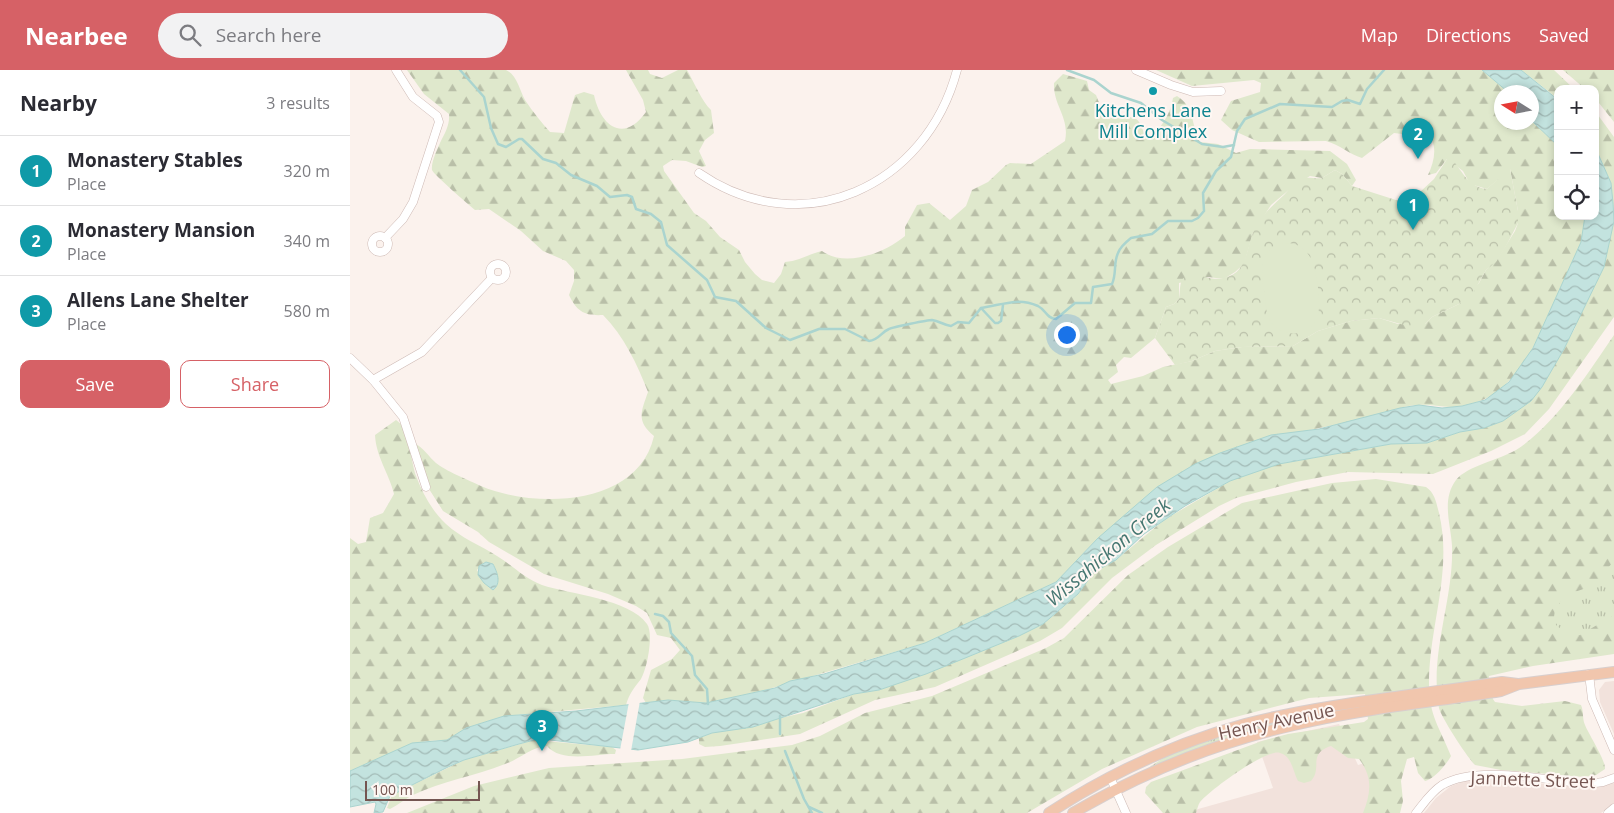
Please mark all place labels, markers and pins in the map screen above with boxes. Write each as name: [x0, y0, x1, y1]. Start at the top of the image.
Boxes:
marker: Kitchens Lane Mill Complex: [1147, 85, 1159, 97]
place label: Kitchens Lane Mill Complex: [1095, 98, 1211, 143]
pin: 2: [1402, 118, 1434, 159]
pin: 1: [1397, 189, 1429, 230]
pin: 3: [526, 710, 558, 751]

